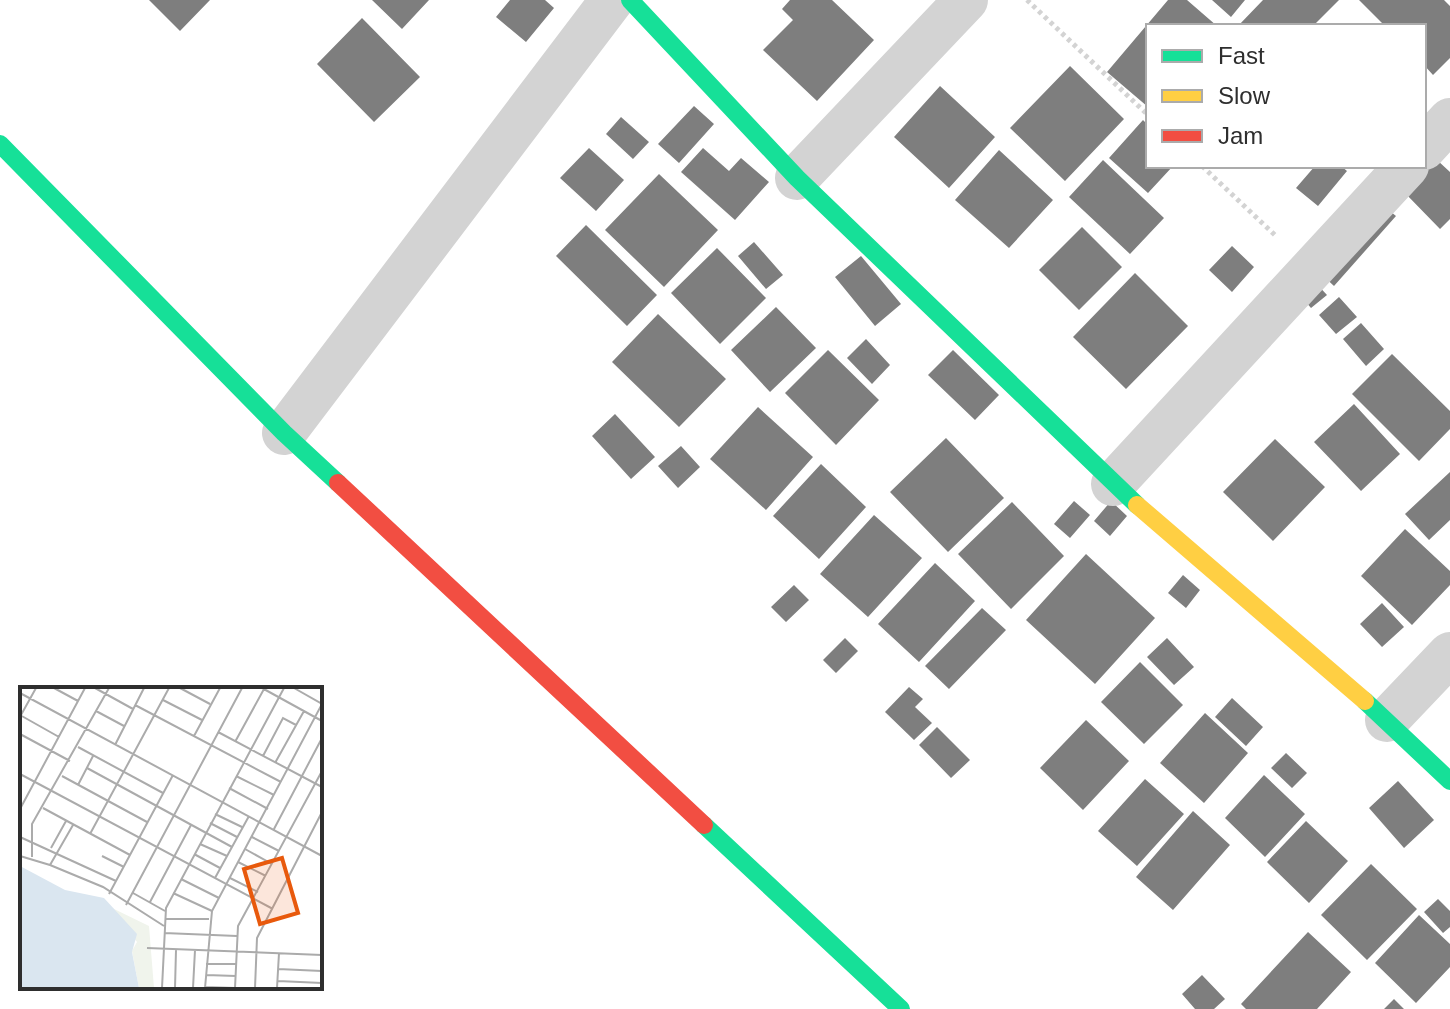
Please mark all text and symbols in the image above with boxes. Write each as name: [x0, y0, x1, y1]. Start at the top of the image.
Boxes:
legend: [1146, 24, 1426, 168]
text: Fast: [1218, 42, 1265, 69]
text: Slow: [1218, 82, 1271, 109]
text: Jam: [1218, 122, 1263, 149]
inset map: [20, 687, 322, 989]

